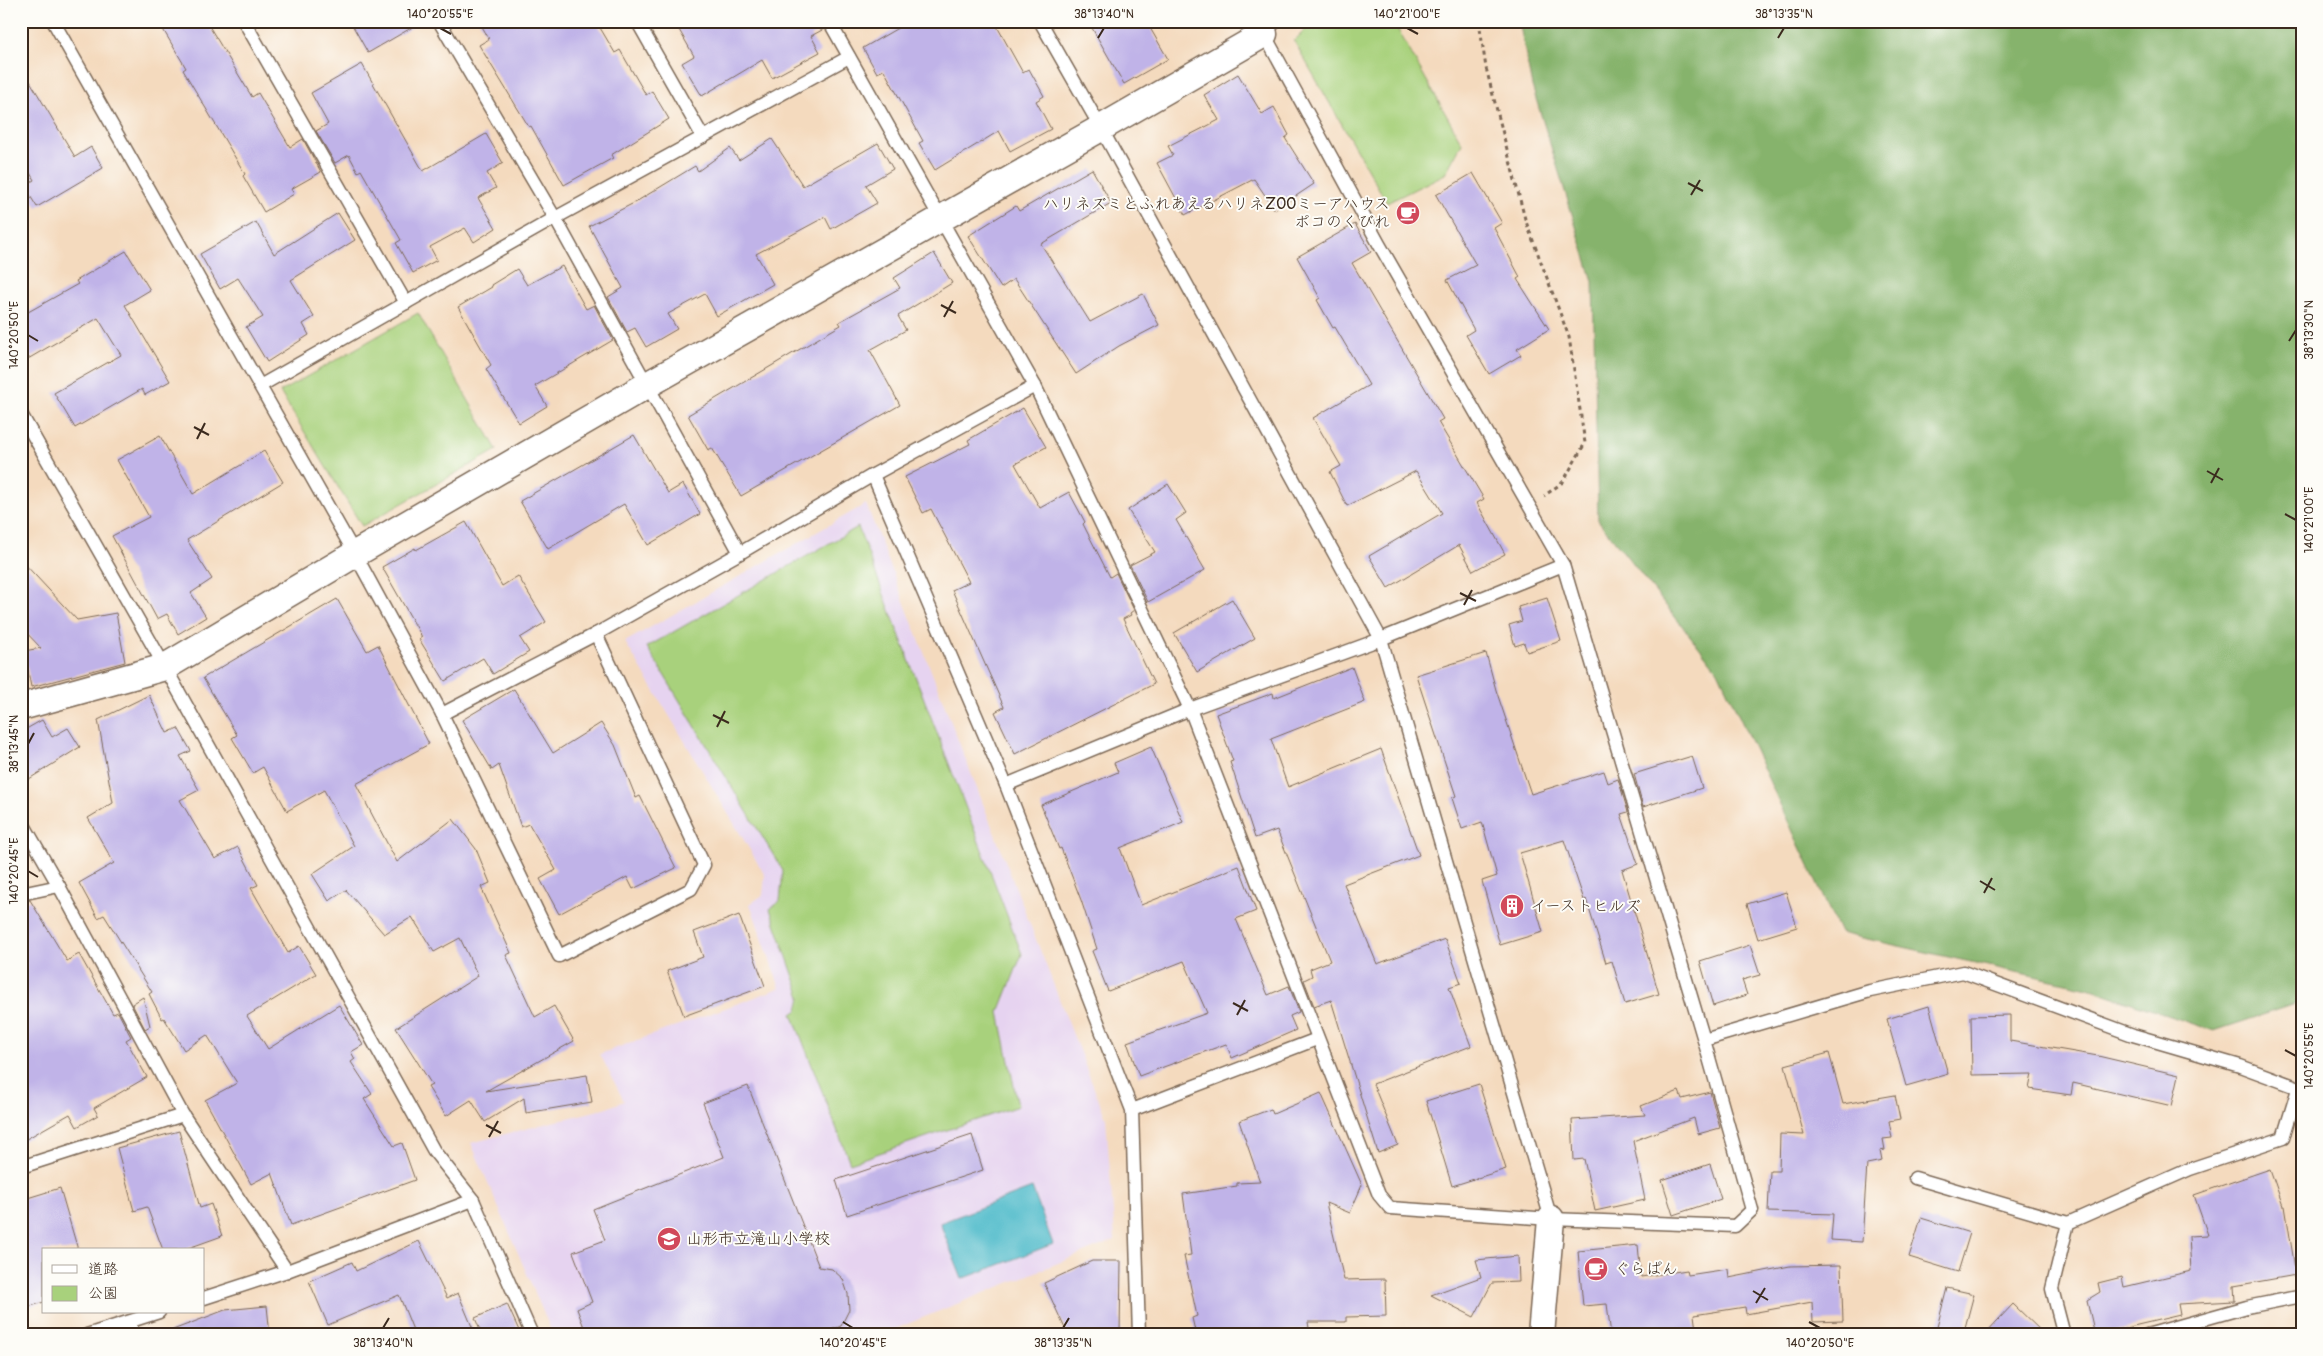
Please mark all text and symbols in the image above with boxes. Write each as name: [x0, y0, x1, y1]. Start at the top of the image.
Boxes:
text: 140°20'55"E: [407, 7, 473, 22]
text: 38°13'40"N: [1074, 7, 1134, 22]
text: 140°21'00"E: [1374, 7, 1440, 22]
text: 38°13'35"N: [1755, 7, 1813, 22]
place label: ハリネズミとふれあえるハリネZOOミーアハウス ポコのくびれ: [1043, 194, 1390, 232]
cafe icon: ハリネズミとふれあえるハリネZOOミーアハウス ポコのくびれ: [1395, 200, 1421, 226]
text: 38°13'30"N: [2302, 300, 2317, 360]
text: 140°20'50"E: [7, 301, 22, 369]
text: 140°21'00"E: [2302, 487, 2317, 553]
text: 38°13'45"N: [7, 715, 22, 773]
text: 140°20'45"E: [7, 838, 22, 904]
building icon: イーストヒルズ: [1499, 893, 1525, 919]
place label: イーストヒルズ: [1530, 896, 1641, 916]
text: 140°20'55"E: [2302, 1023, 2317, 1089]
school or university icon: 山形市立滝山小学校: [656, 1226, 682, 1252]
place label: 山形市立滝山小学校: [686, 1229, 830, 1249]
legend: [42, 1248, 205, 1314]
cafe icon: ぐらぱん: [1583, 1256, 1609, 1282]
place label: ぐらぱん: [1614, 1259, 1678, 1279]
text: 道路: [88, 1260, 118, 1279]
text: 公園: [88, 1284, 118, 1303]
text: 38°13'40"N: [353, 1336, 413, 1351]
text: 140°20'45"E: [820, 1336, 886, 1351]
text: 38°13'35"N: [1034, 1336, 1092, 1351]
text: 140°20'50"E: [1786, 1336, 1854, 1351]

